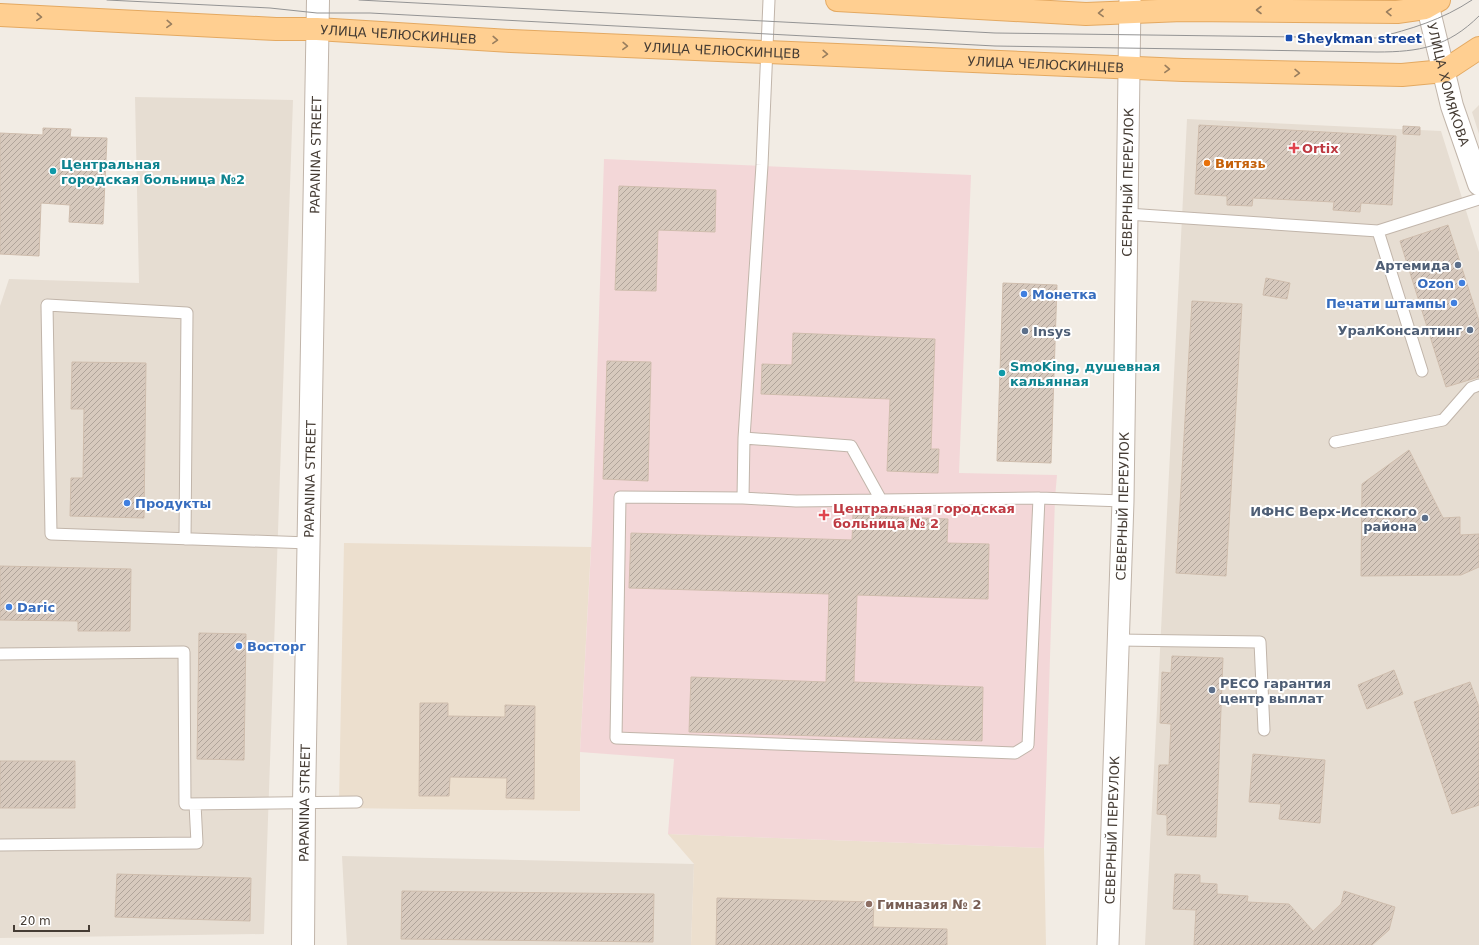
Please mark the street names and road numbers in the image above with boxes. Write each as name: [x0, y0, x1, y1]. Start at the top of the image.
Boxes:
street label: УЛИЦА ХОМЯКОВА: [1425, 21, 1473, 148]
street label: УЛИЦА ЧЕЛЮСКИНЦЕВ: [320, 22, 477, 46]
street label: УЛИЦА ЧЕЛЮСКИНЦЕВ: [644, 39, 801, 61]
street label: УЛИЦА ЧЕЛЮСКИНЦЕВ: [967, 53, 1124, 75]
street label: PAPANINA STREET: [307, 96, 324, 214]
street label: СЕВЕРНЫЙ ПЕРЕУЛОК: [1119, 108, 1136, 257]
street label: PAPANINA STREET: [301, 420, 318, 538]
street label: СЕВЕРНЫЙ ПЕРЕУЛОК: [1113, 432, 1131, 581]
street label: PAPANINA STREET: [296, 744, 313, 862]
street label: СЕВЕРНЫЙ ПЕРЕУЛОК: [1102, 756, 1122, 905]

